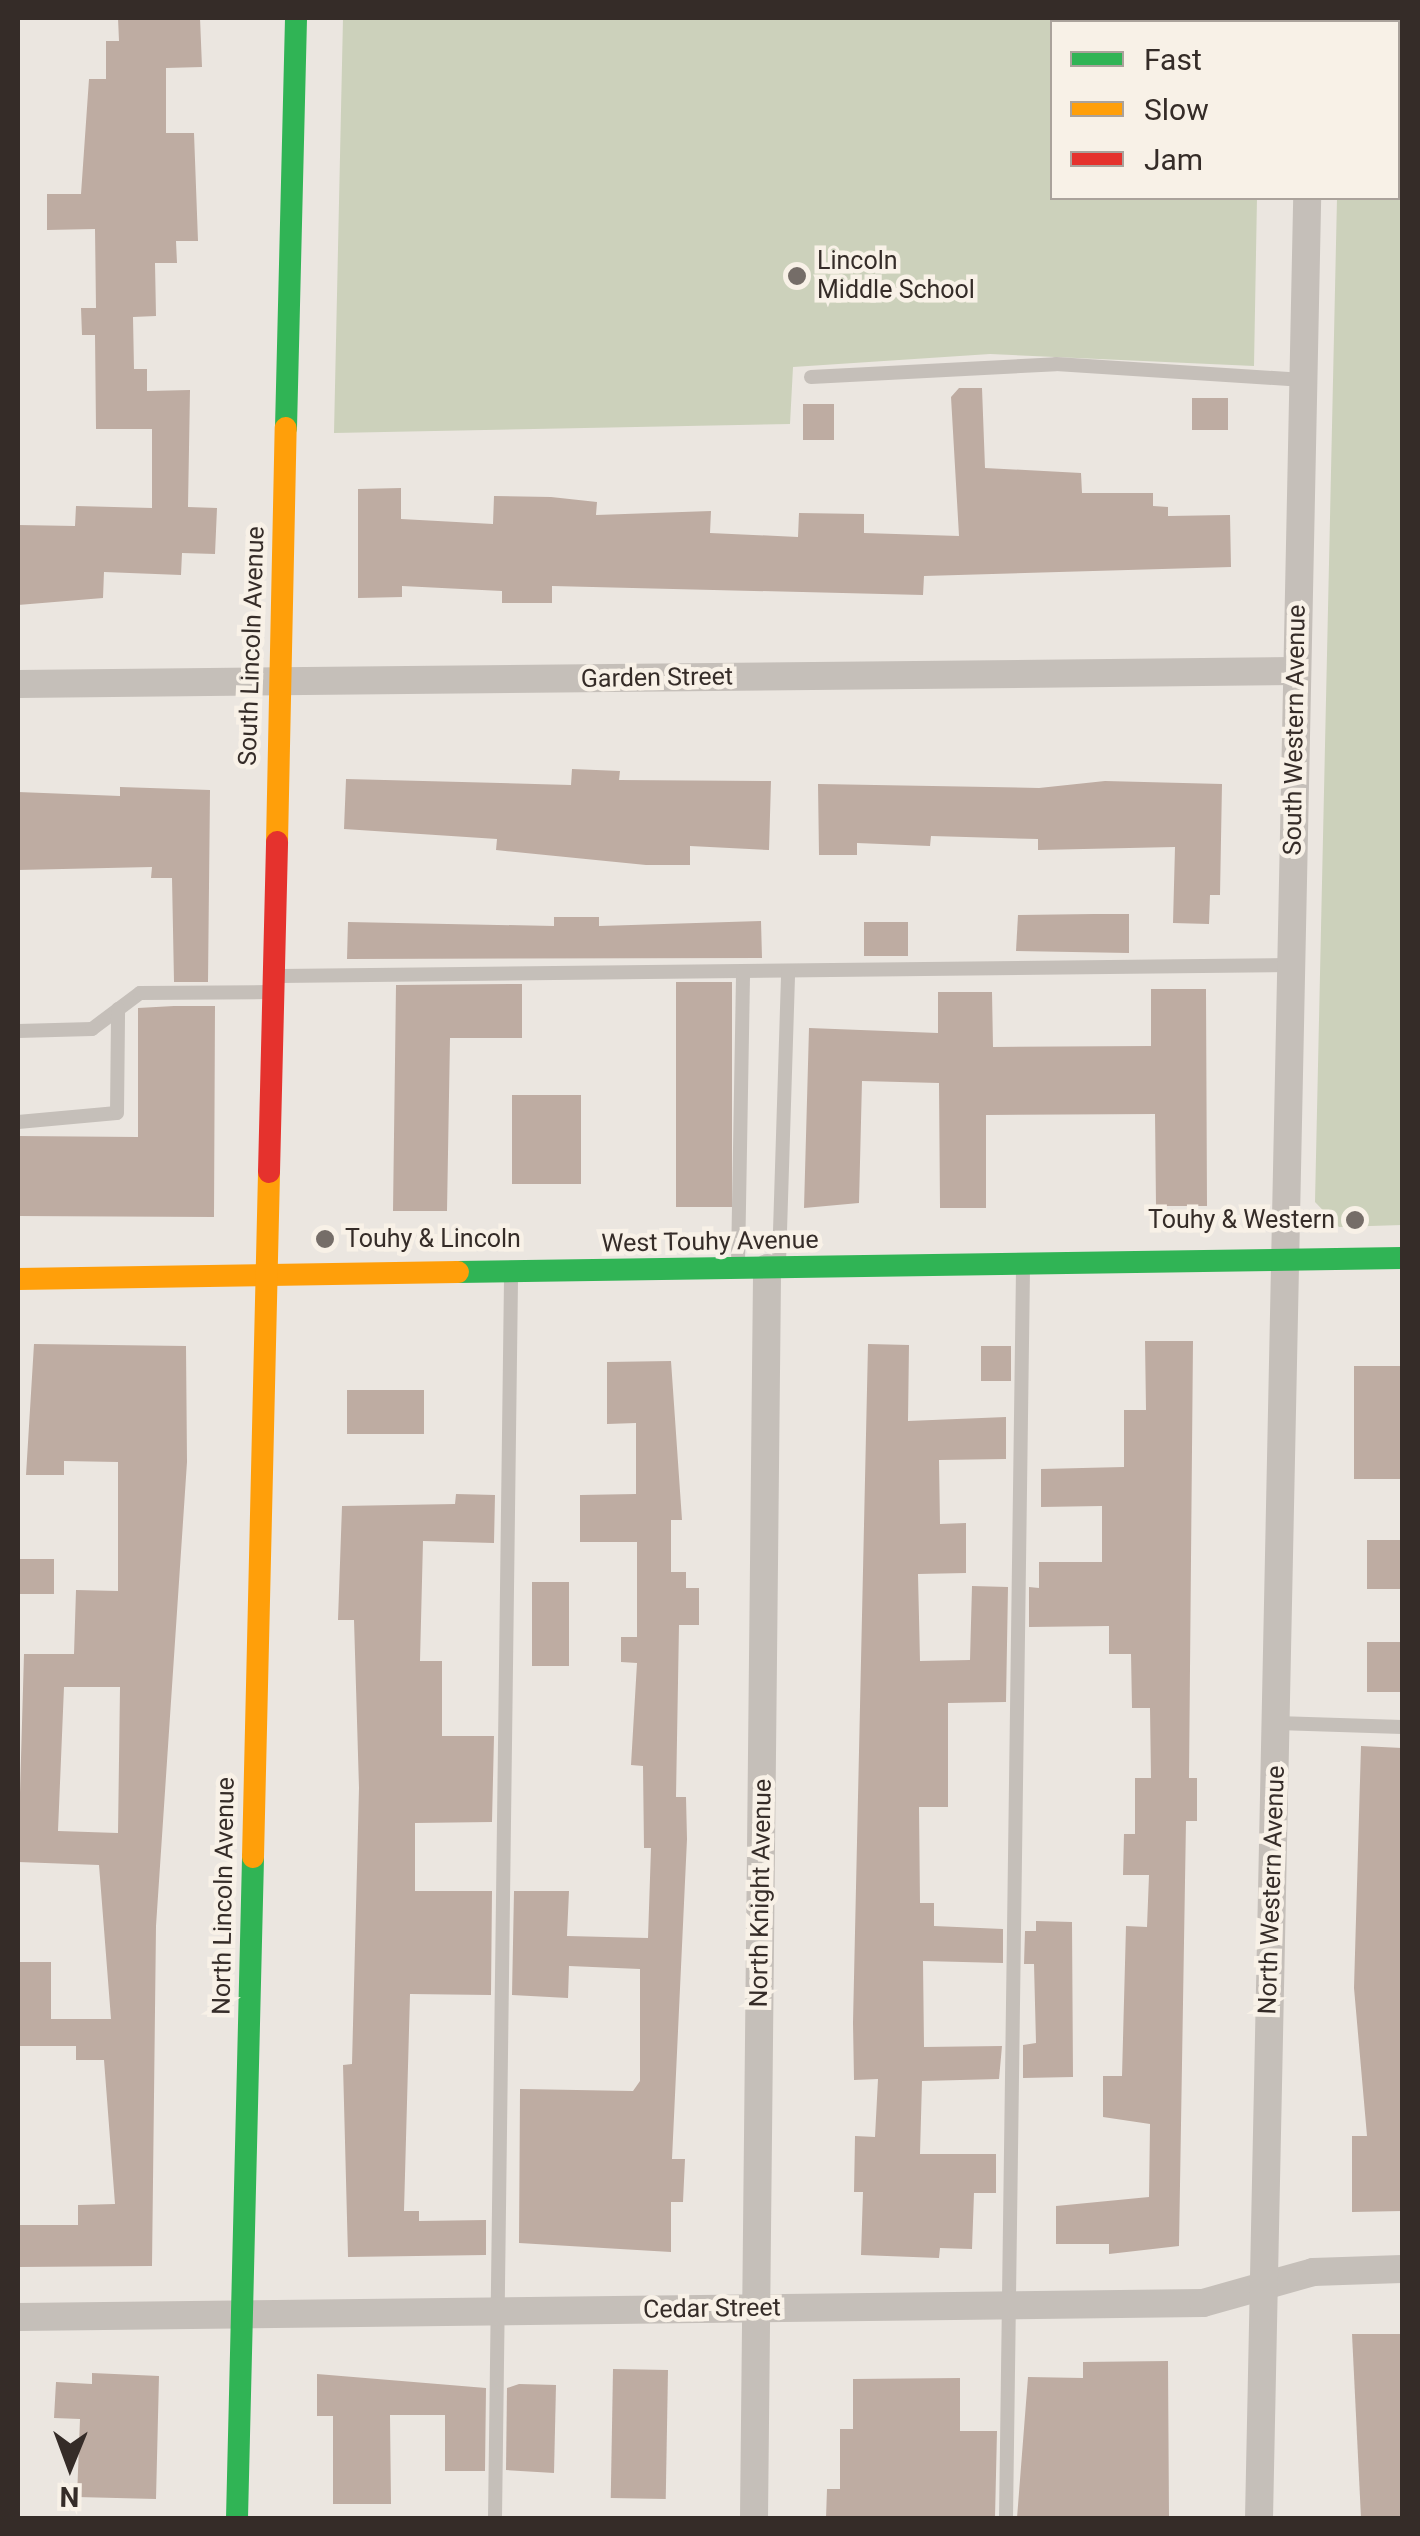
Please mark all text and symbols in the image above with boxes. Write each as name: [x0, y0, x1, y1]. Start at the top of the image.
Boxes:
legend: [1050, 20, 1400, 200]
text: Fast: [1144, 42, 1202, 77]
text: Slow: [1144, 92, 1209, 127]
text: Jam: [1144, 142, 1203, 177]
place label: Lincoln Middle School: [817, 247, 975, 306]
marker: Lincoln Middle School: [786, 265, 808, 287]
street label: South Lincoln Avenue: [233, 526, 271, 766]
street label: South Western Avenue: [1278, 604, 1312, 856]
street label: Garden Street: [581, 662, 733, 694]
place label: Touhy & Western: [1148, 1205, 1335, 1235]
marker: Touhy & Western: [1344, 1209, 1366, 1231]
place label: Touhy & Lincoln: [345, 1224, 521, 1254]
street label: West Touhy Avenue: [601, 1225, 819, 1259]
marker: Touhy & Lincoln: [314, 1228, 336, 1250]
street label: North Western Avenue: [1253, 1765, 1291, 2015]
street label: North Lincoln Avenue: [207, 1777, 241, 2015]
street label: North Knight Avenue: [744, 1778, 778, 2008]
street label: Cedar Street: [643, 2293, 781, 2325]
north arrow: [20, 2416, 120, 2516]
text: N: [59, 2480, 80, 2513]

